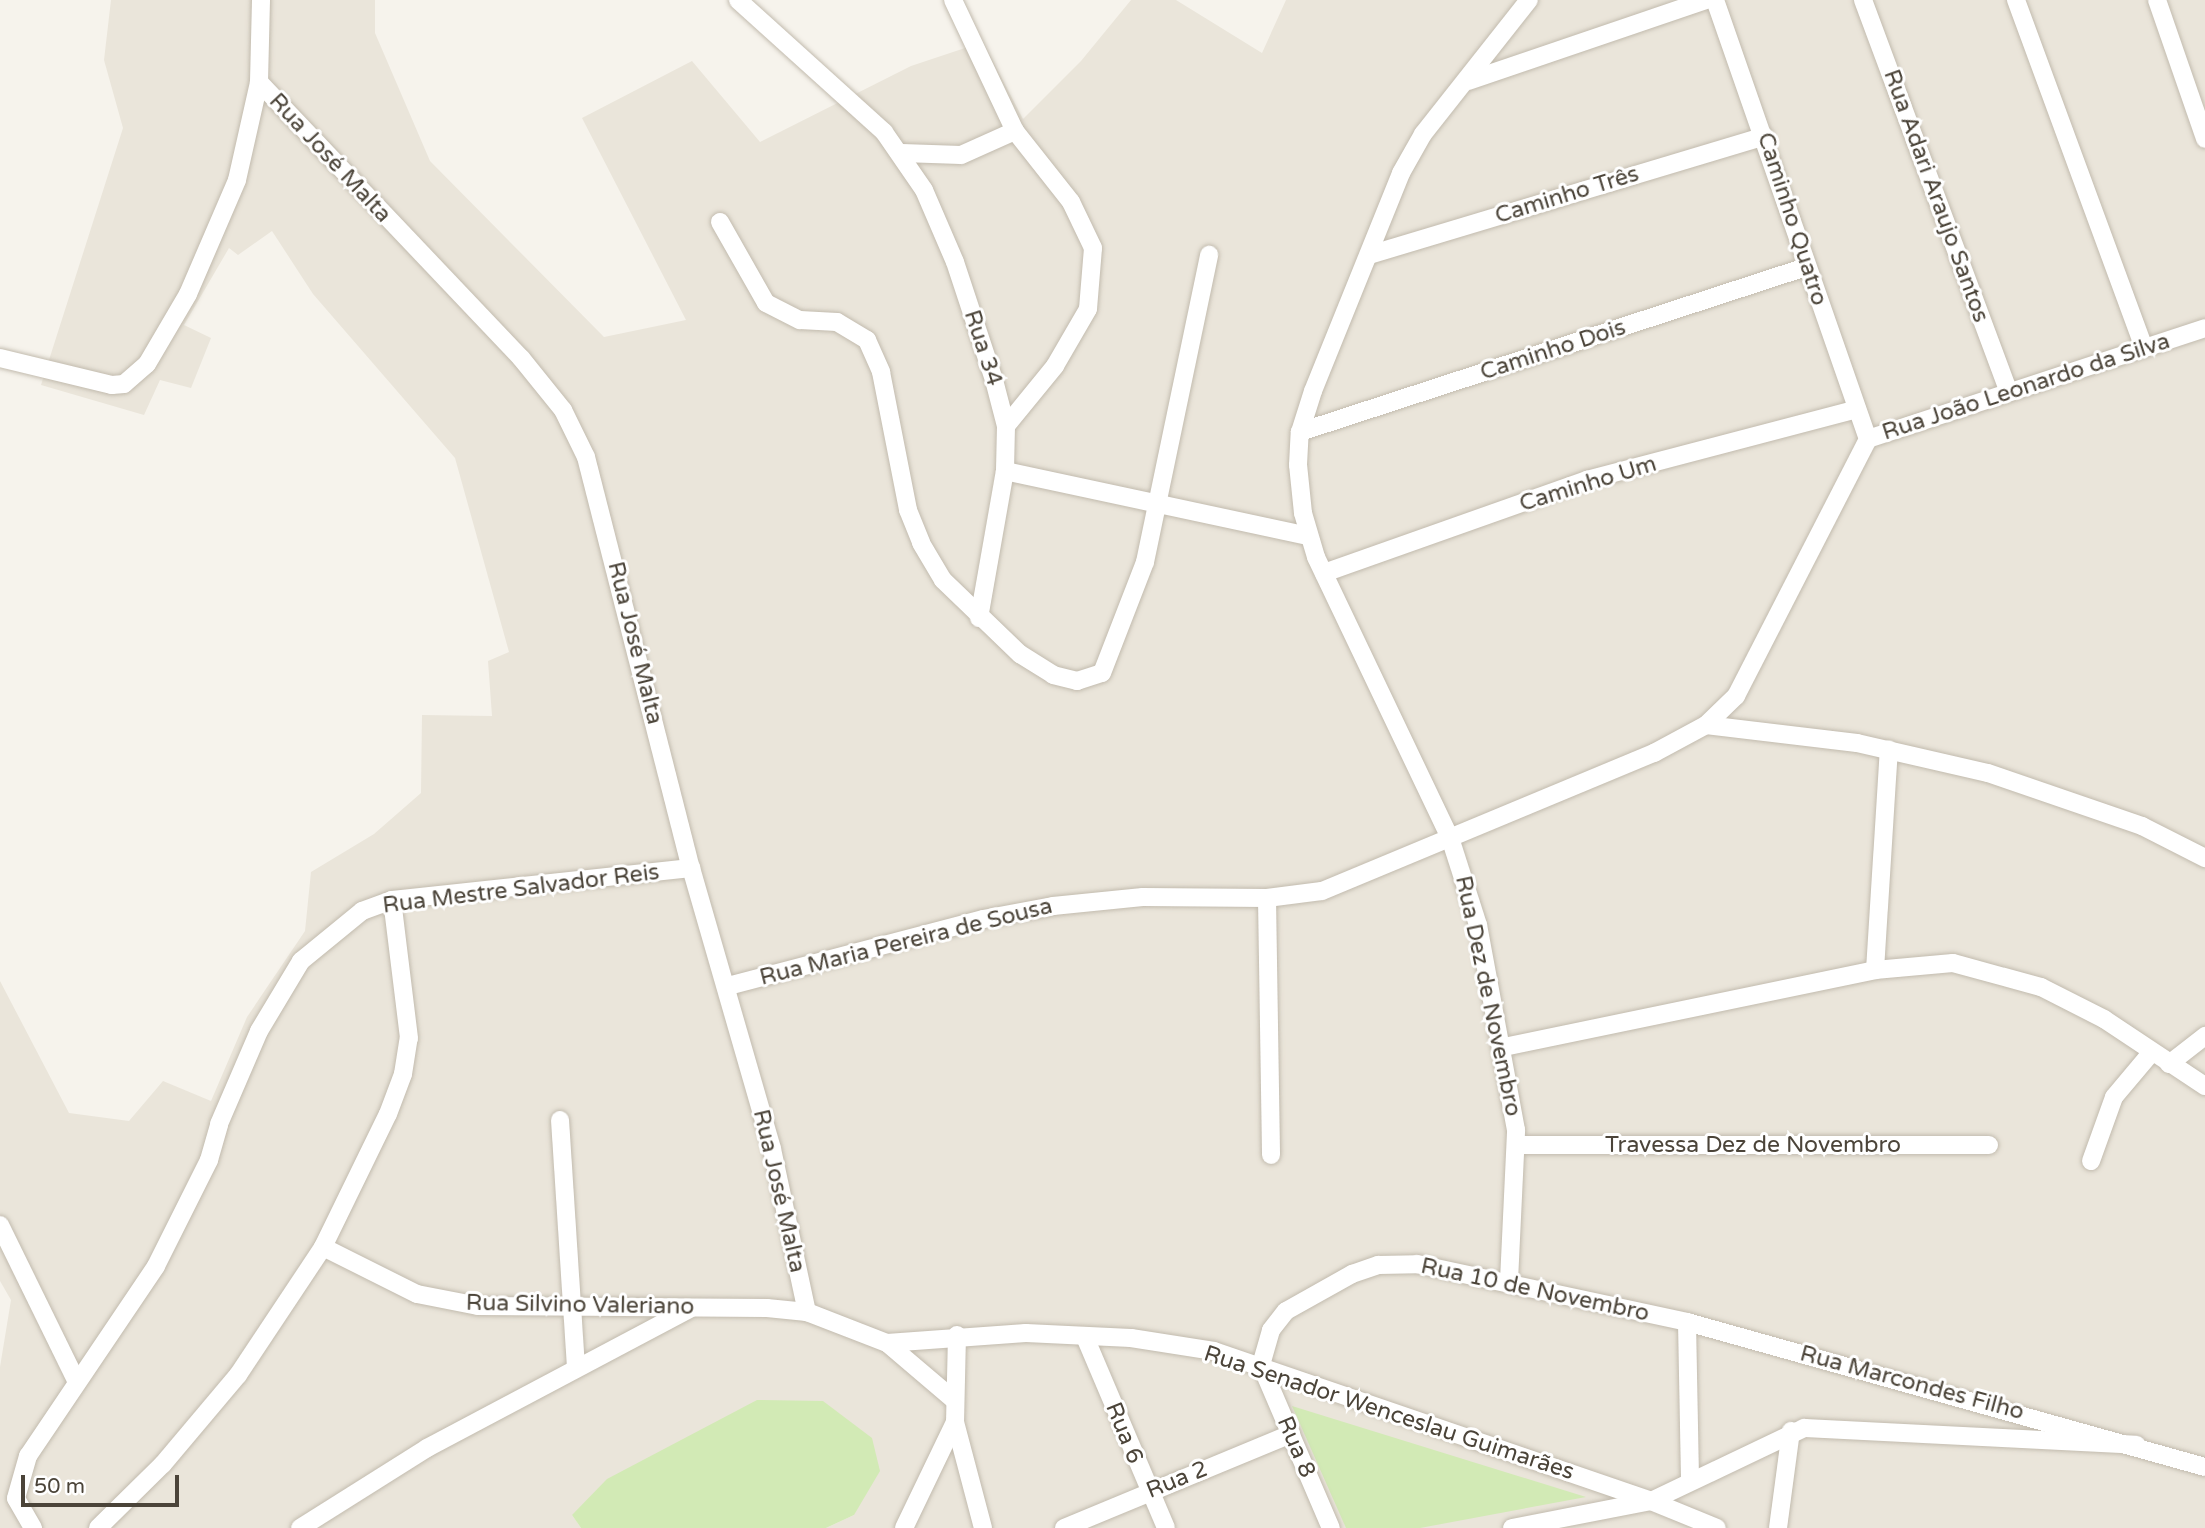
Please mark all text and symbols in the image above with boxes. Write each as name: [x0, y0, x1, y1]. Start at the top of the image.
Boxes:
street label: Rua Adari Araujo Santos: [1877, 66, 1995, 326]
street label: Rua José Malta: [263, 88, 397, 228]
street label: Caminho Quatro: [1751, 129, 1833, 309]
street label: Caminho Três: [1492, 160, 1642, 230]
street label: Rua 34: [958, 307, 1008, 389]
street label: Caminho Dois: [1477, 313, 1629, 387]
street label: Rua João Leonardo da Silva: [1879, 327, 2173, 447]
street label: Caminho Um: [1516, 450, 1660, 518]
street label: Rua José Malta: [601, 559, 669, 727]
street label: Rua Mestre Salvador Reis: [381, 858, 661, 920]
street label: Rua Dez de Novembro: [1449, 873, 1527, 1119]
street label: Rua Maria Pereira de Sousa: [757, 892, 1055, 992]
street label: Rua José Malta: [747, 1107, 811, 1275]
street label: Travessa Dez de Novembro: [1605, 1131, 1901, 1159]
street label: Rua 10 de Novembro: [1418, 1252, 1652, 1328]
street label: Rua Silvino Valeriano: [466, 1289, 694, 1321]
street label: Rua Senador Wenceslau Guimarães: [1200, 1340, 1578, 1486]
street label: Rua Marcondes Filho: [1797, 1340, 2027, 1426]
street label: Rua 6: [1099, 1398, 1149, 1468]
street label: Rua 8: [1271, 1412, 1321, 1482]
street label: Rua 2: [1142, 1455, 1212, 1505]
scale bar: [24, 1462, 182, 1506]
text: 50 m: [34, 1474, 85, 1499]

